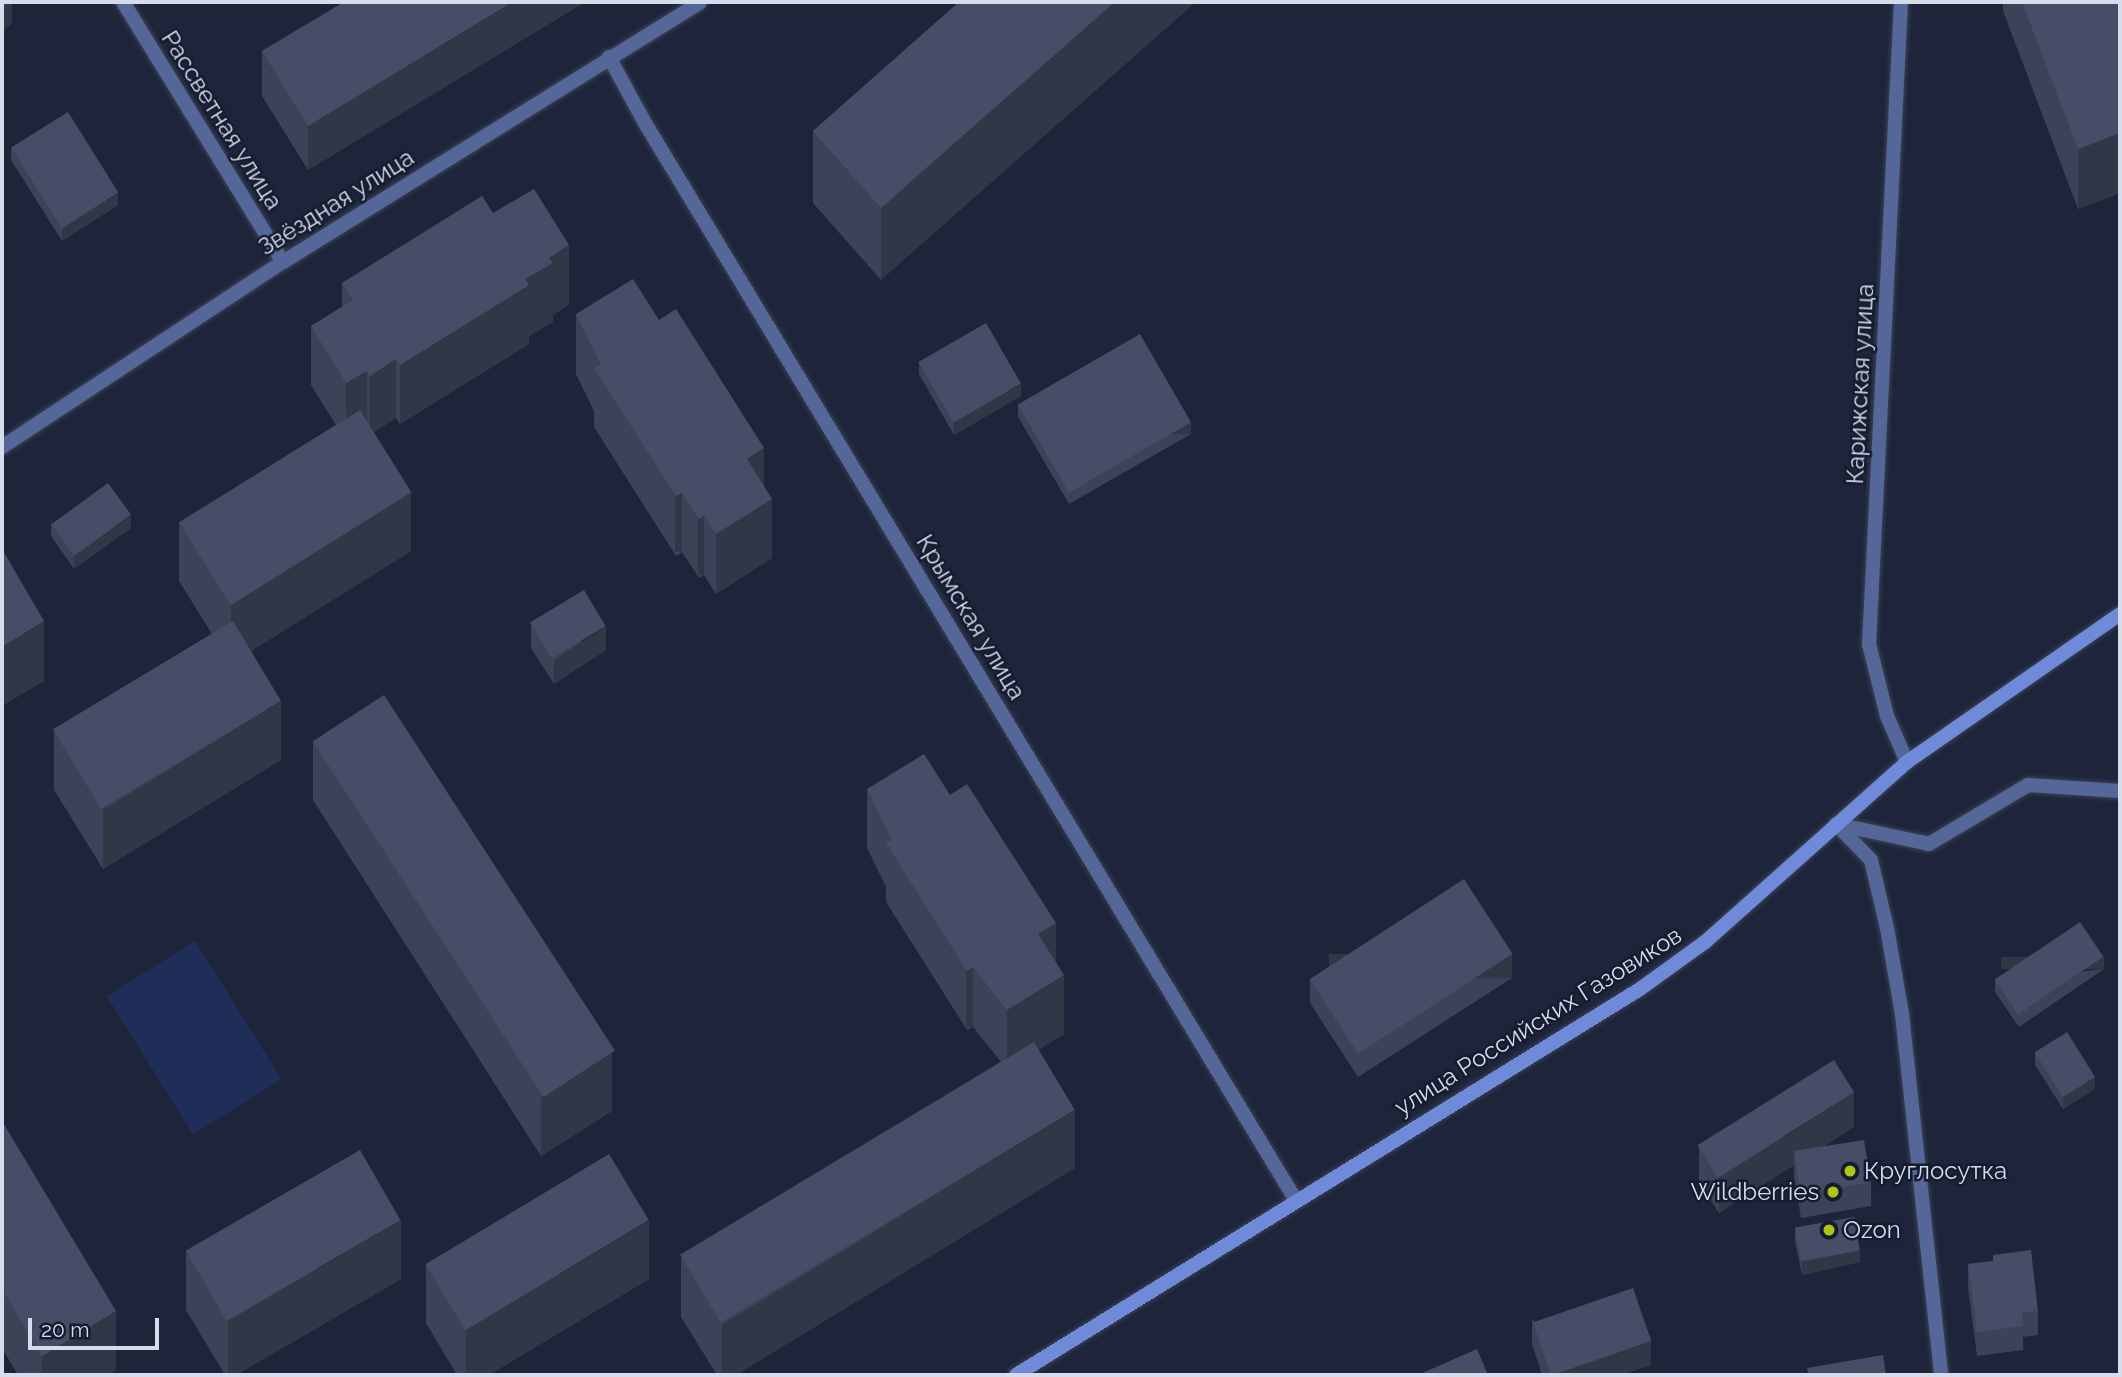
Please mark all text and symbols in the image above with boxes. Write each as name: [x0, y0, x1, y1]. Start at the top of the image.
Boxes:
street label: Рассветная улица: [155, 25, 289, 215]
street label: Звёздная улица: [253, 143, 419, 261]
street label: Карижская улица: [1840, 283, 1880, 485]
street label: Крымская улица: [910, 529, 1032, 705]
street label: улица Российских Газовиков: [1389, 921, 1687, 1121]
place label: Круглосутка: [1864, 1157, 2007, 1185]
marker: Круглосутка: [1842, 1163, 1858, 1179]
place label: Wildberries: [1691, 1178, 1819, 1206]
marker: Wildberries: [1825, 1184, 1841, 1200]
place label: Ozon: [1843, 1216, 1901, 1244]
marker: Ozon: [1821, 1222, 1837, 1238]
scale bar: [32, 1304, 163, 1348]
text: 20 m: [41, 1317, 89, 1342]

